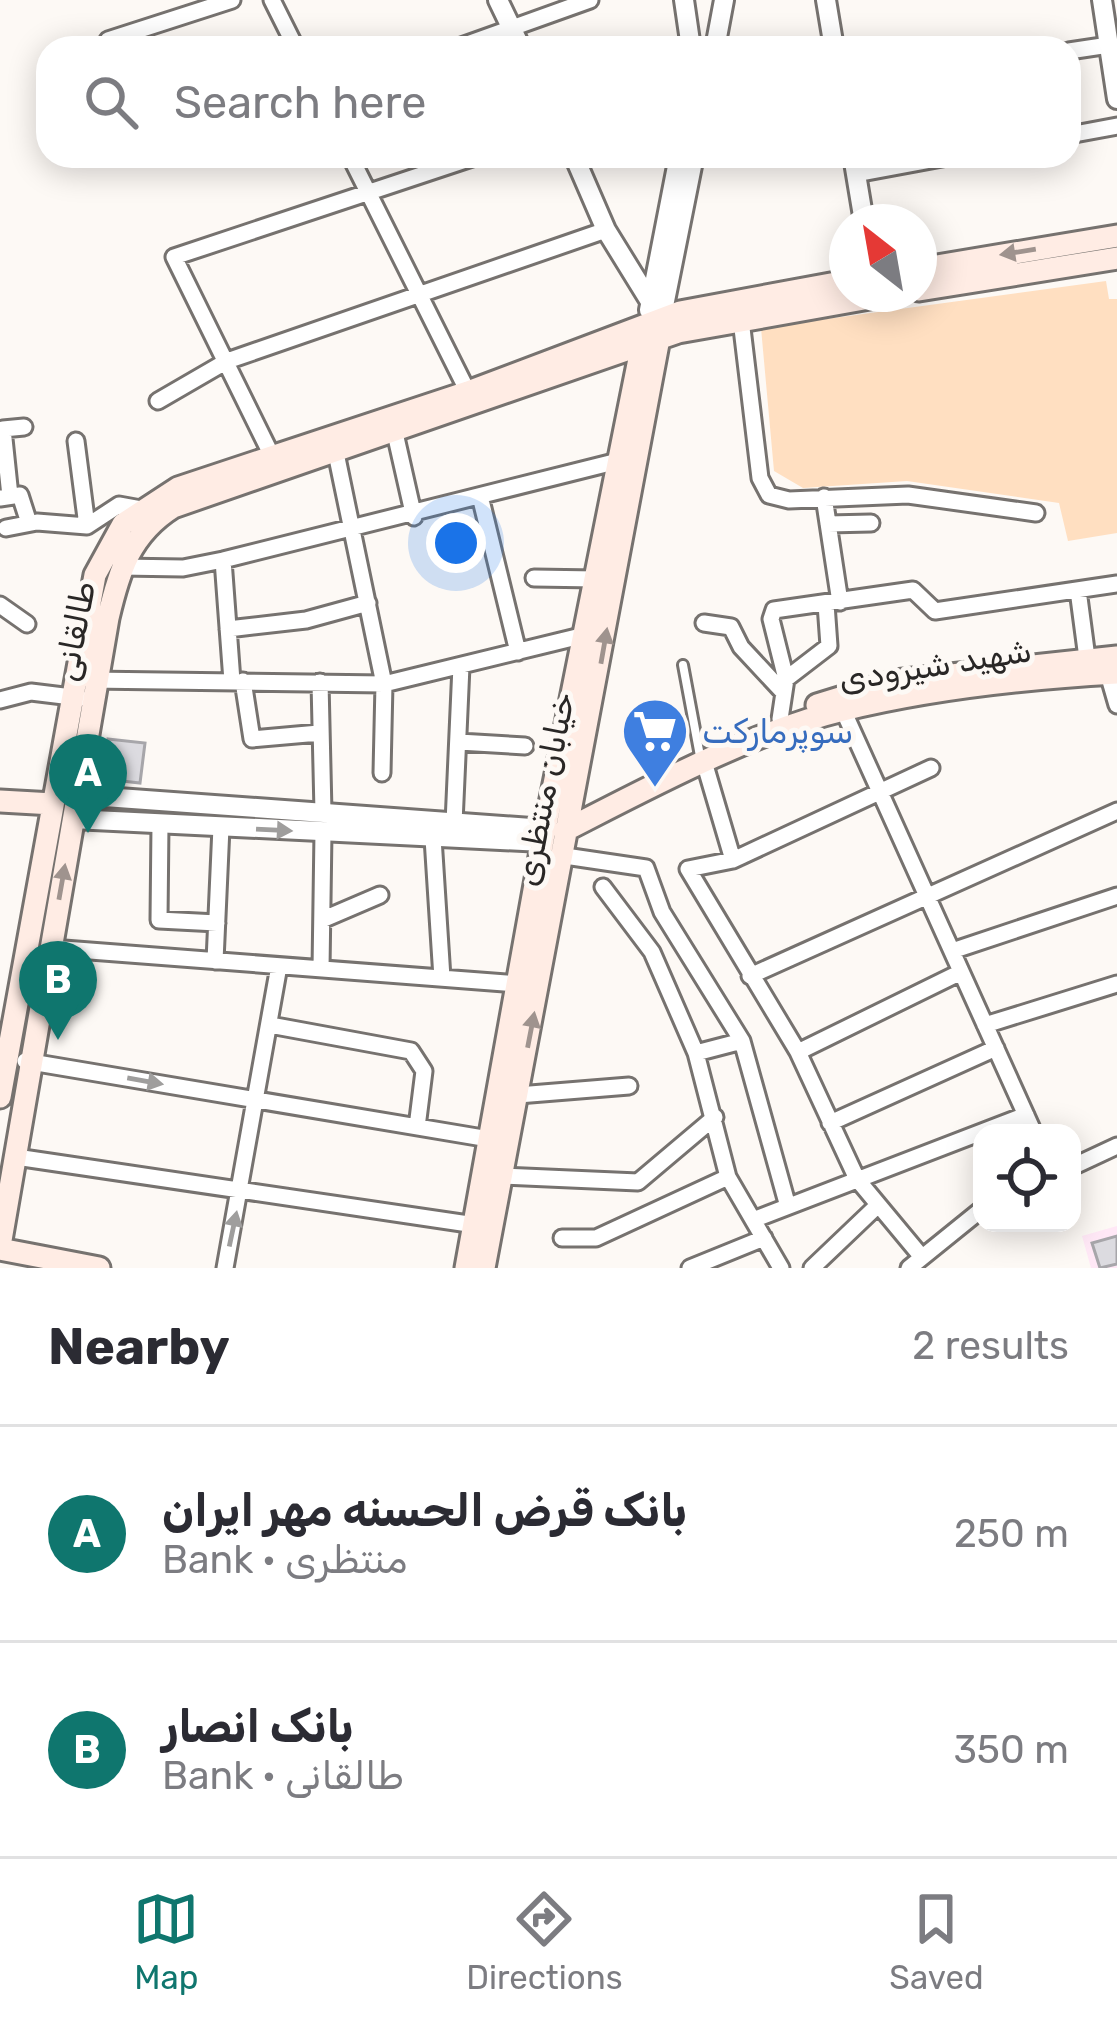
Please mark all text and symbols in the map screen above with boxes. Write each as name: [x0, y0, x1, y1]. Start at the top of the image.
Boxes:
search box: [36, 36, 1081, 168]
icon: search: [78, 69, 144, 135]
text: Search here: [174, 76, 426, 129]
north arrow: [829, 204, 937, 312]
one-way arrow: [999, 243, 1036, 262]
your location: [426, 513, 486, 573]
street label: طالقانی: [46, 578, 103, 684]
one-way arrow: [595, 627, 614, 665]
street label: شهید شیرودی: [836, 630, 1034, 700]
street label: خیابان منتظری: [507, 689, 583, 889]
supermarket icon: سوپرمارکت: [620, 696, 690, 790]
place label: سوپرمارکت: [702, 712, 853, 754]
pin: A: [49, 734, 127, 833]
one-way arrow: [256, 821, 294, 840]
one-way arrow: [54, 863, 72, 901]
pin: B: [19, 941, 97, 1040]
one-way arrow: [522, 1010, 541, 1048]
one-way arrow: [127, 1072, 165, 1090]
map controls: [973, 1124, 1081, 1232]
button: locate: [973, 1124, 1081, 1232]
one-way arrow: [225, 1210, 244, 1248]
text: Nearby: [48, 1316, 230, 1377]
text: 2 results: [912, 1323, 1069, 1369]
text: بانک قرض الحسنه مهر ایران: [162, 1484, 687, 1537]
text: A: [73, 1511, 101, 1557]
text: 250 m: [954, 1511, 1069, 1557]
text: Bank · منتظری: [162, 1537, 408, 1583]
text: بانک انصار: [162, 1700, 354, 1753]
text: B: [73, 1727, 101, 1773]
text: 350 m: [953, 1727, 1069, 1773]
text: Bank · طالقانی: [162, 1753, 404, 1799]
tab: Map: [133, 1886, 199, 1997]
tab: Directions: [466, 1886, 623, 1997]
tab: Saved: [889, 1886, 984, 1997]

